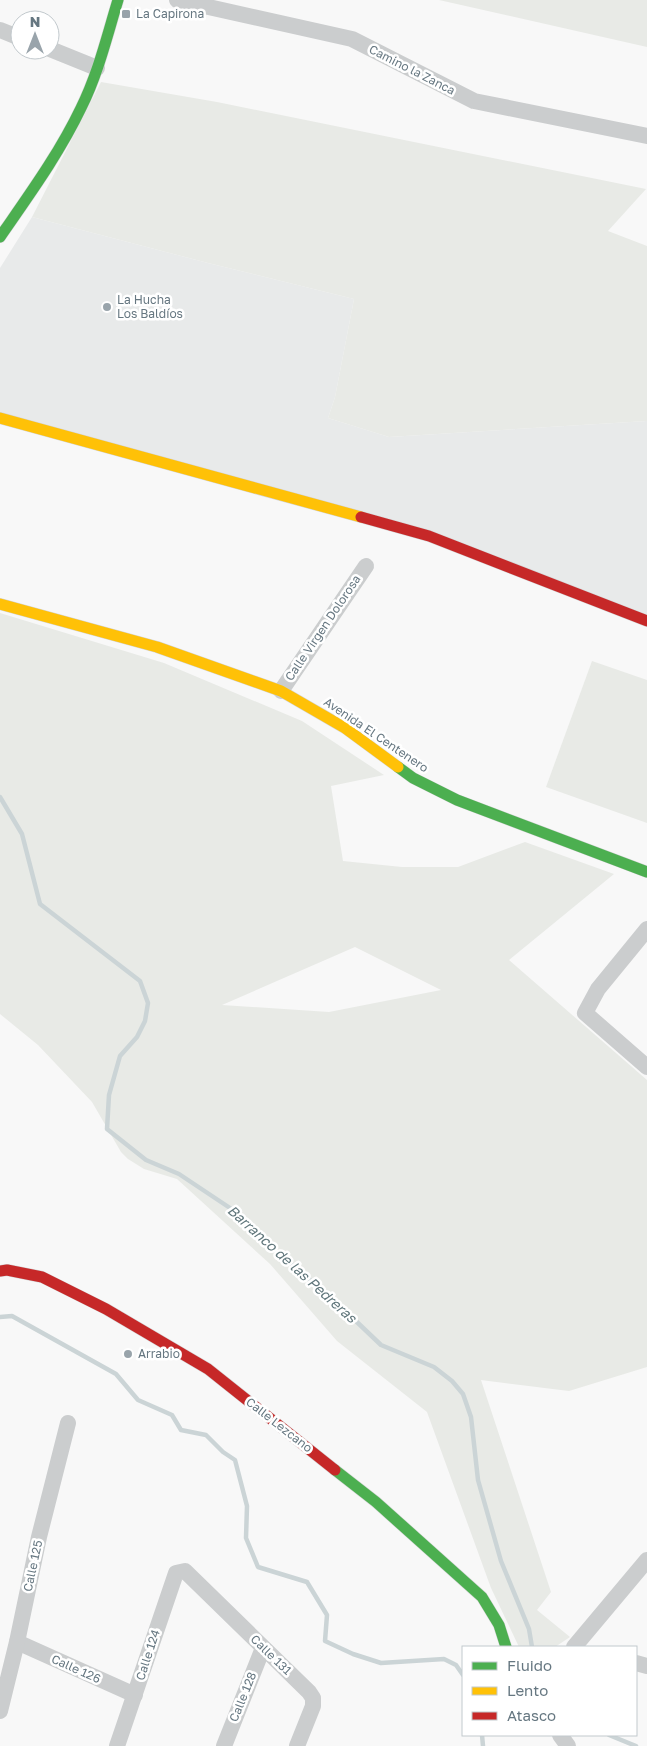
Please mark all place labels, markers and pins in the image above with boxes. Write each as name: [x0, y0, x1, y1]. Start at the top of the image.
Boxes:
place label: La Capirona: [136, 6, 204, 21]
marker: La Capirona: [120, 8, 132, 20]
place label: La Hucha Los Baldíos: [117, 292, 183, 321]
marker: La Hucha Los Baldíos: [101, 301, 113, 313]
place label: Arrabio: [138, 1346, 180, 1361]
marker: Arrabio: [122, 1348, 134, 1360]

